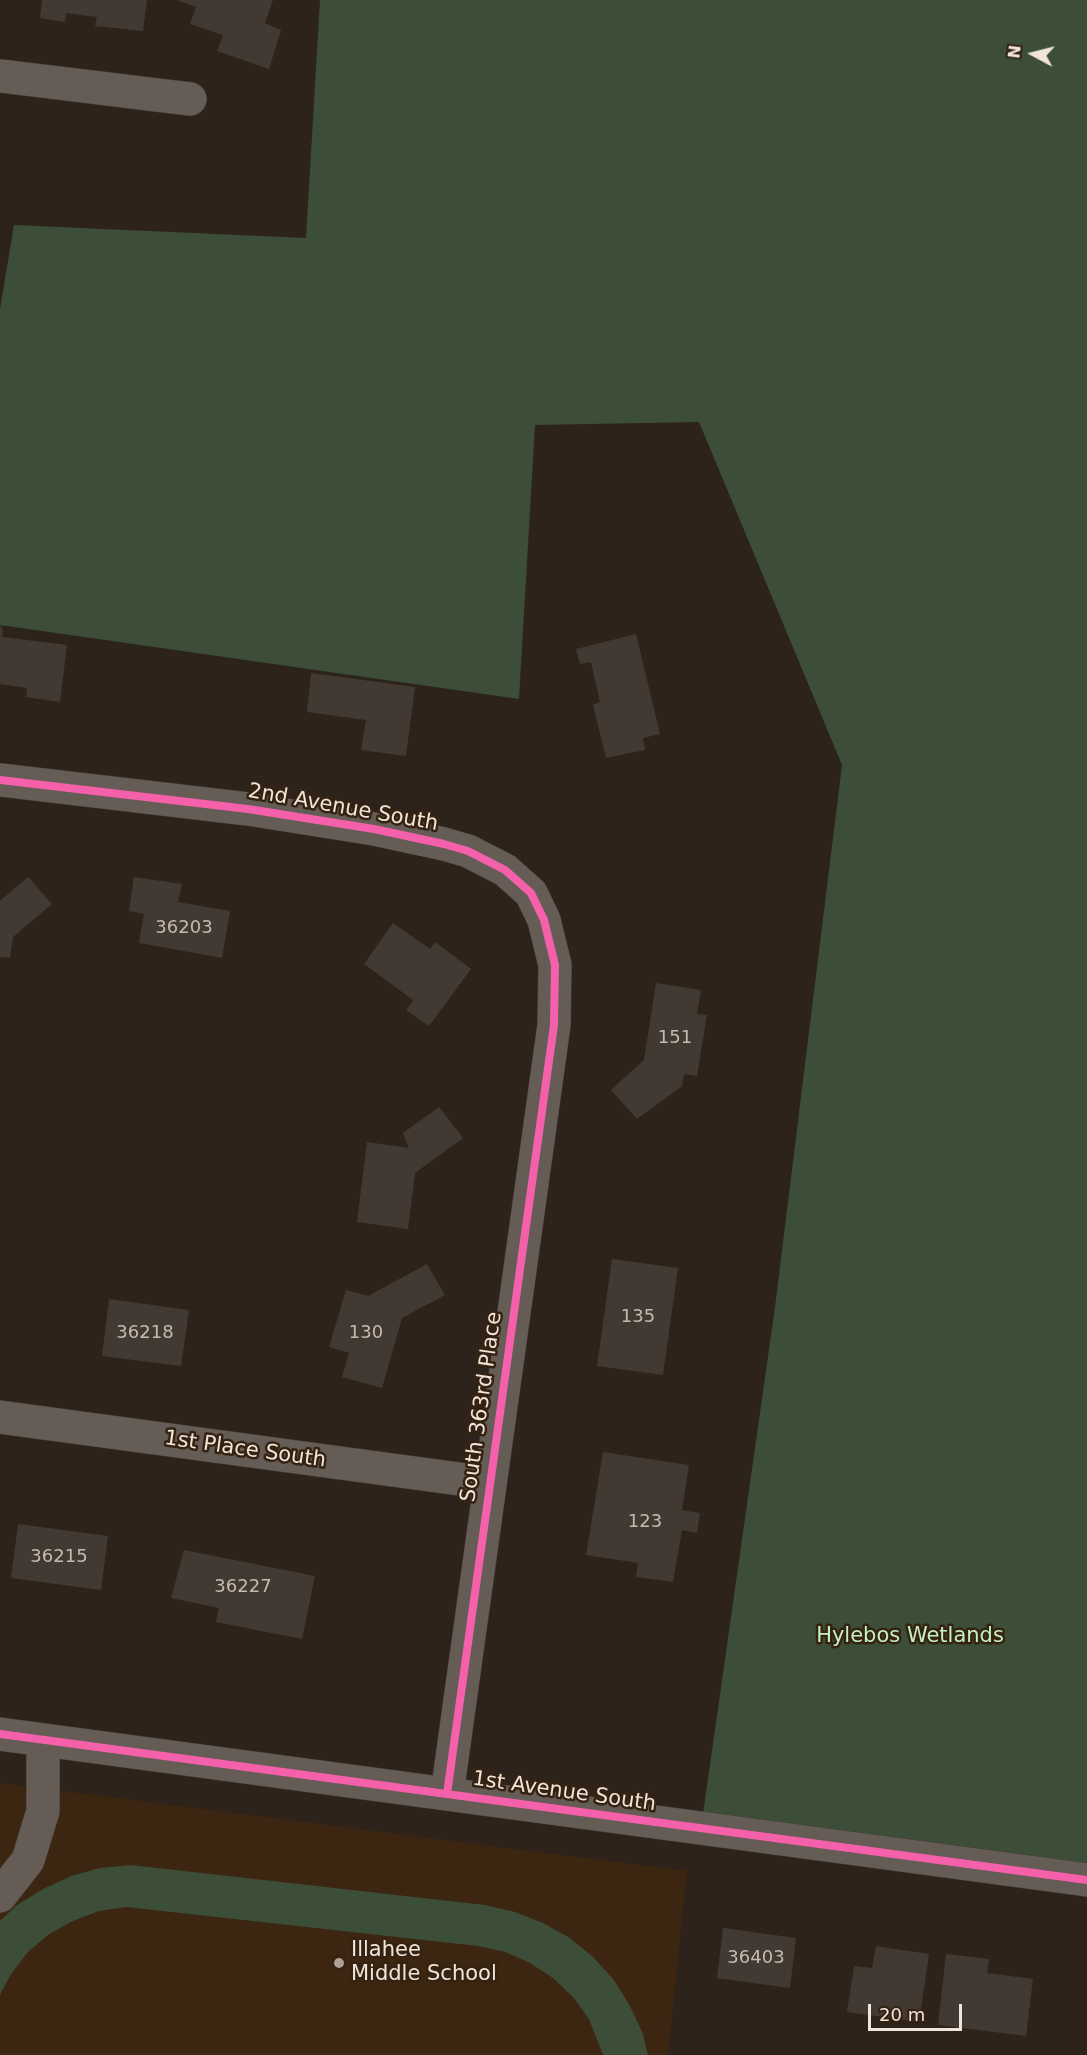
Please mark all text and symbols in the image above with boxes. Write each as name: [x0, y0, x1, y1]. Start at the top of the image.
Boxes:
north arrow: [1003, 24, 1063, 84]
text: N: [1004, 44, 1025, 60]
street label: 2nd Avenue South: [246, 779, 440, 837]
house number: 36203: [155, 917, 213, 939]
house number: 151: [658, 1027, 692, 1049]
house number: 135: [621, 1306, 655, 1328]
street label: South 363rd Place: [456, 1310, 508, 1504]
house number: 36218: [116, 1322, 174, 1344]
house number: 130: [349, 1322, 383, 1344]
street label: 1st Place South: [163, 1426, 327, 1474]
house number: 123: [628, 1511, 662, 1533]
house number: 36215: [30, 1546, 88, 1568]
house number: 36227: [214, 1576, 272, 1598]
park label: Hylebos Wetlands: [816, 1624, 1004, 1650]
street label: 1st Avenue South: [471, 1767, 657, 1817]
place label: Illahee Middle School: [351, 1938, 497, 1988]
house number: 36403: [727, 1947, 785, 1969]
marker: Illahee Middle School: [332, 1956, 346, 1970]
scale bar: [871, 1992, 966, 2030]
text: 20 m: [879, 2004, 925, 2025]

